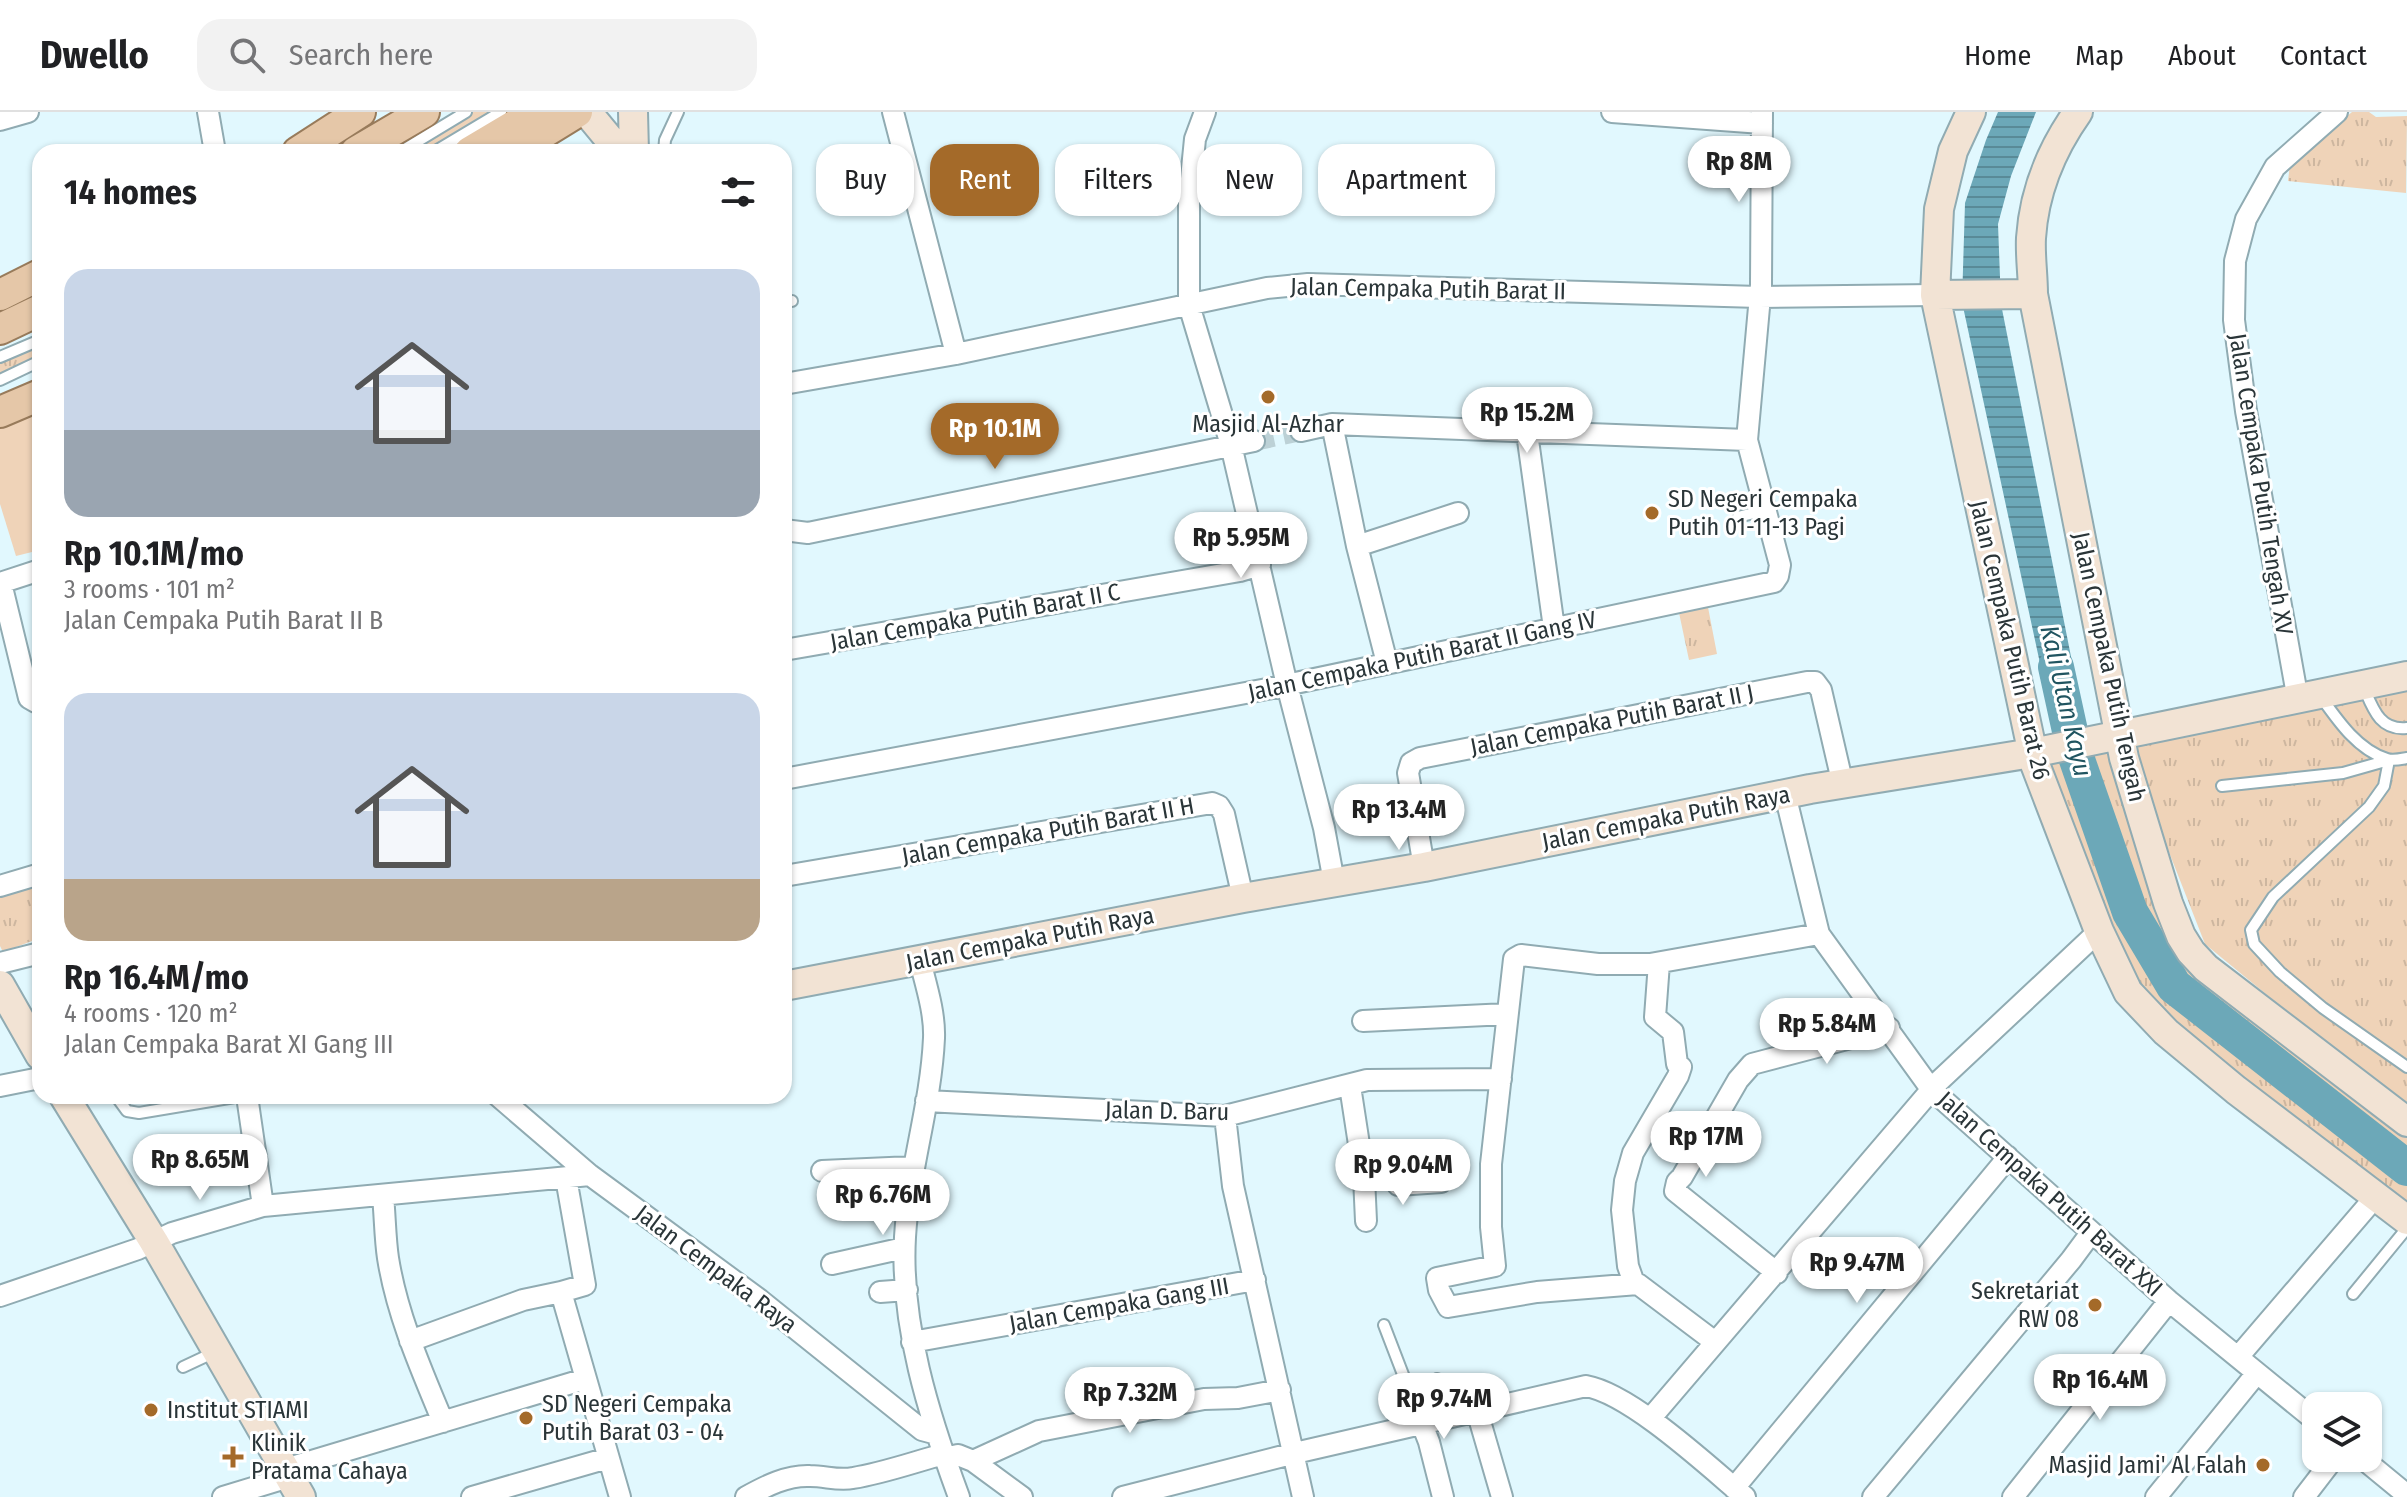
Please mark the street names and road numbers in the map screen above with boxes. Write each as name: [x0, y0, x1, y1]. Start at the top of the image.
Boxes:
street label: Jalan Cempaka Putih Barat II: [1290, 273, 1566, 305]
street label: Jalan Cempaka Putih Tengah XV: [2223, 331, 2299, 637]
street label: Jalan Cempaka Putih Barat 26: [1964, 498, 2056, 782]
street label: Jalan Cempaka Putih Tengah: [2067, 530, 2151, 804]
street label: Jalan Cempaka Putih Barat II C: [828, 578, 1122, 656]
street label: Jalan Cempaka Putih Barat II Gang IV: [1245, 605, 1599, 707]
street label: Jalan Cempaka Putih Barat II J: [1468, 679, 1756, 761]
street label: Jalan Cempaka Putih Raya: [1540, 780, 1792, 856]
street label: Jalan Cempaka Putih Barat II H: [900, 792, 1196, 870]
street label: Jalan Cempaka Putih Raya: [904, 901, 1156, 977]
street label: Jalan Cempaka Putih Barat XXI: [1932, 1086, 2168, 1302]
street label: Jalan D. Baru: [1105, 1096, 1229, 1126]
street label: Jalan Cempaka Raya: [630, 1199, 802, 1339]
street label: Jalan Cempaka Gang III: [1007, 1272, 1231, 1338]

